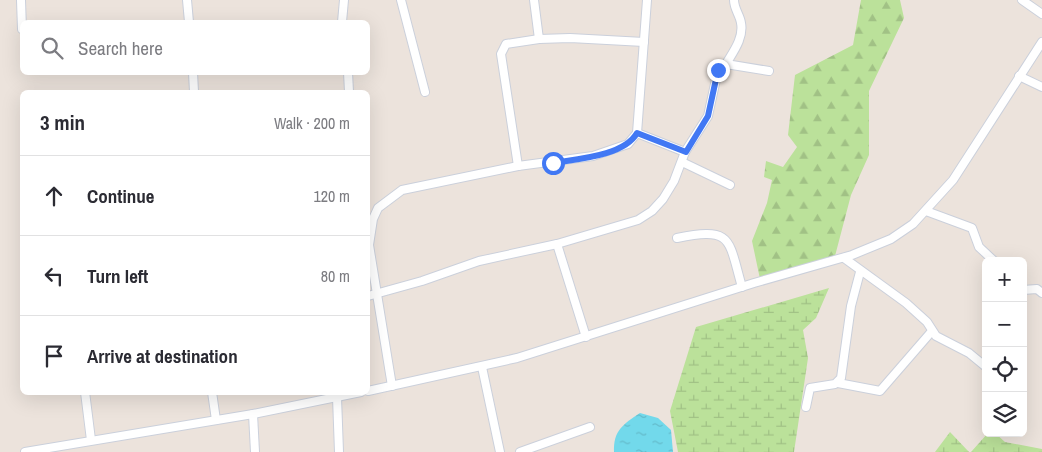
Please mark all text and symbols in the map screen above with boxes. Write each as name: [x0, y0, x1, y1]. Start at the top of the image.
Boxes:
search box: [20, 20, 370, 75]
icon: search: [38, 34, 66, 62]
text: Search here: [78, 35, 163, 61]
route end: [707, 59, 730, 82]
text: 3 min: [40, 108, 85, 137]
text: Walk · 200 m: [274, 112, 350, 134]
route start: [542, 152, 565, 175]
icon: ahead: [40, 182, 68, 210]
text: Continue: [87, 183, 155, 209]
text: 120 m: [314, 185, 350, 207]
map controls: [982, 257, 1027, 437]
button: +: [982, 257, 1027, 302]
icon: left: [40, 262, 68, 290]
text: Turn left: [87, 263, 148, 289]
text: 80 m: [321, 265, 350, 287]
button: −: [982, 302, 1027, 347]
icon: arrive: [40, 342, 68, 370]
text: Arrive at destination: [87, 343, 238, 369]
button: locate: [982, 347, 1027, 392]
button: layers: [982, 392, 1027, 437]

